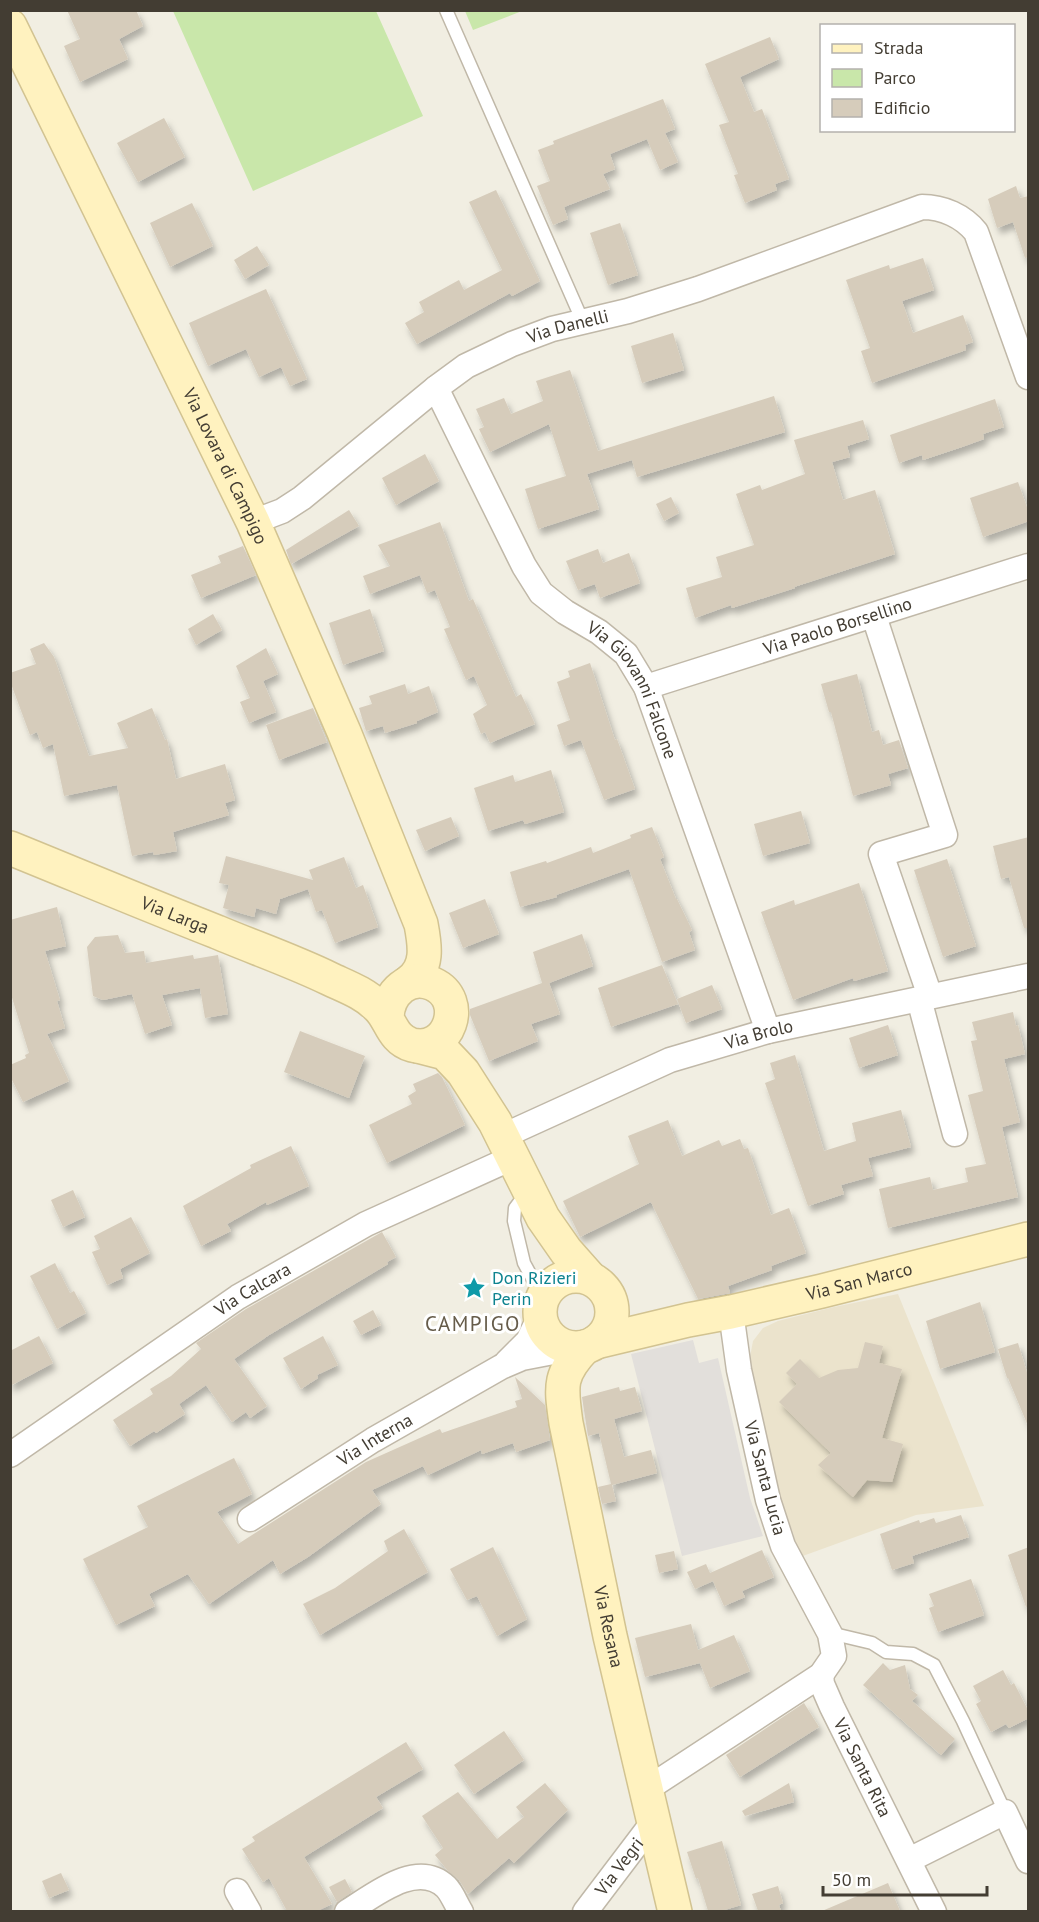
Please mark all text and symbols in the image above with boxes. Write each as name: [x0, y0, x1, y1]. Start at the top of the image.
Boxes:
legend: [820, 24, 1015, 132]
text: Strada: [874, 36, 923, 59]
text: Parco: [874, 66, 916, 89]
text: Edificio: [874, 96, 930, 119]
street label: Via Danelli: [522, 304, 611, 349]
street label: Via Lovara di Campigo: [178, 383, 273, 548]
street label: Via Paolo Borsellino: [759, 592, 915, 660]
street label: Via Giovanni Falcone: [582, 615, 683, 762]
street label: Via Larga: [137, 890, 212, 939]
street label: Via Brolo: [721, 1014, 795, 1055]
street label: Via Calcara: [209, 1257, 295, 1321]
street label: Via San Marco: [803, 1257, 914, 1306]
place label: Don Rizieri Perin: [492, 1266, 577, 1310]
place icon: Don Rizieri Perin: [461, 1275, 487, 1301]
district label: CAMPIGO: [425, 1310, 521, 1337]
street label: Via Interna: [332, 1408, 416, 1471]
street label: Via Santa Lucia: [739, 1417, 792, 1538]
street label: Via Resana: [589, 1583, 629, 1670]
street label: Via Santa Rita: [828, 1713, 897, 1821]
street label: Via Vegri: [589, 1833, 648, 1901]
scale bar: [823, 1859, 986, 1897]
text: 50 m: [832, 1868, 871, 1891]

